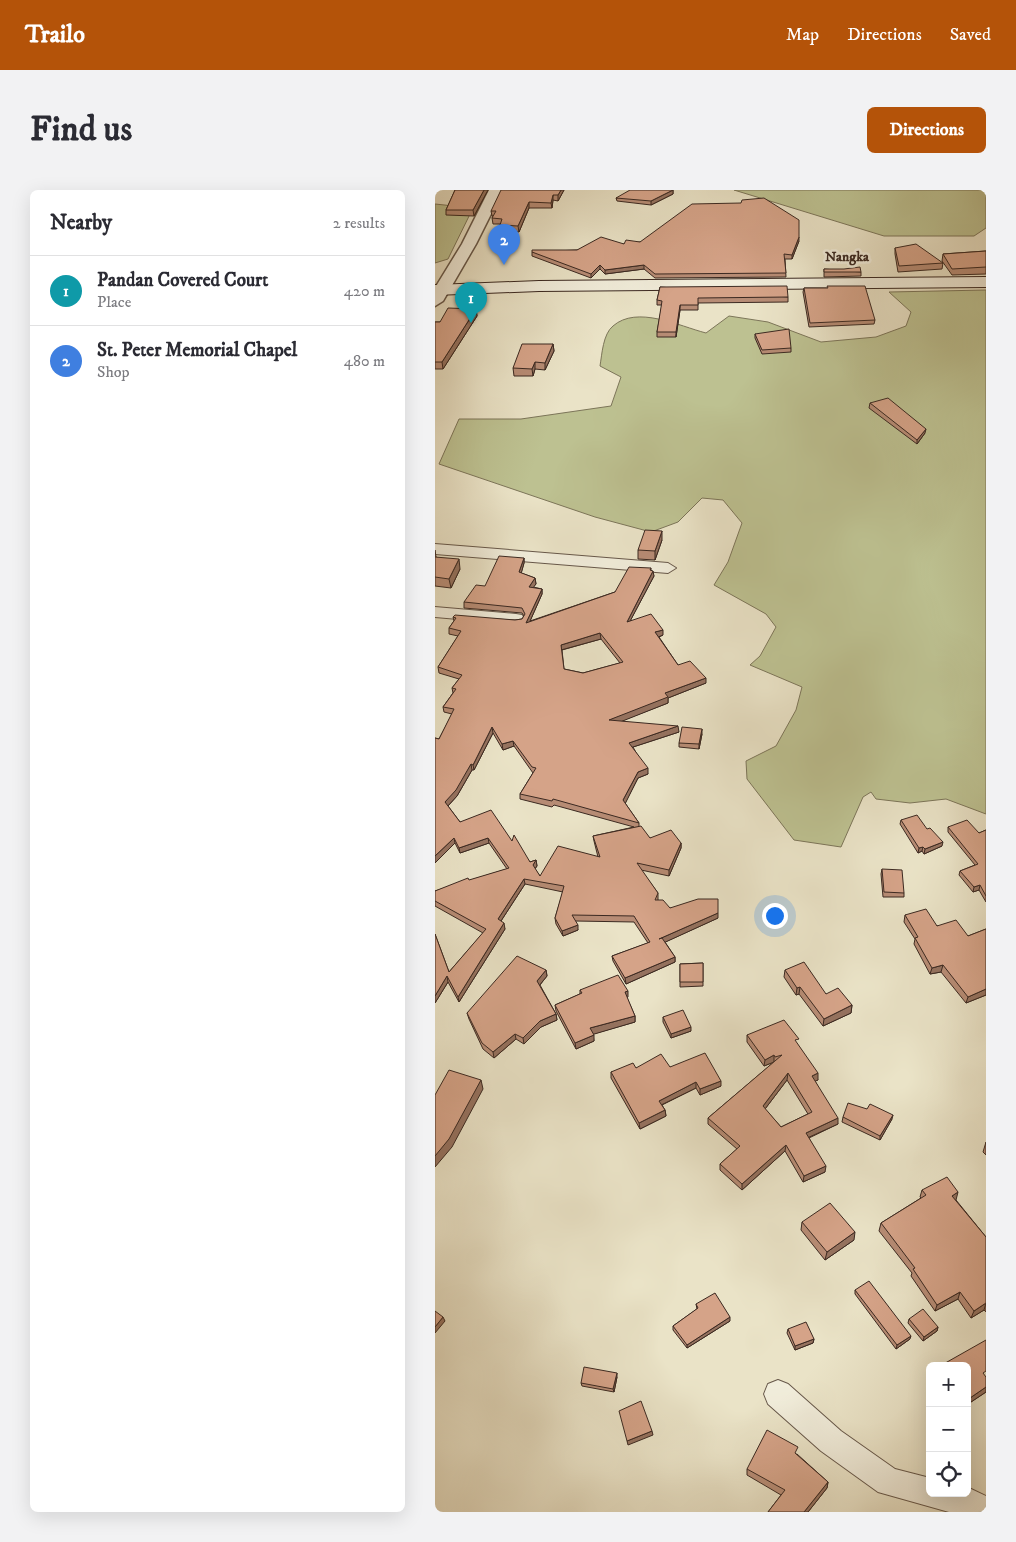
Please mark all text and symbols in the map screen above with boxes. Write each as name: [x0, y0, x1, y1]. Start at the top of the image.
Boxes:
text: Trailo: [25, 20, 85, 50]
text: Map: [786, 24, 819, 46]
text: Directions: [847, 24, 922, 46]
text: Saved: [950, 24, 991, 46]
button: Directions: [867, 107, 986, 153]
text: Find us: [30, 108, 132, 152]
text: Nearby: [50, 210, 112, 236]
text: 2 results: [333, 213, 385, 233]
pin: 2: [488, 224, 520, 265]
district label: Nangka: [825, 248, 870, 266]
text: Pandan Covered Court: [97, 269, 268, 292]
text: 1: [63, 281, 69, 301]
text: 420 m: [344, 281, 385, 301]
pin: 1: [455, 282, 487, 323]
text: Place: [97, 292, 131, 312]
text: St. Peter Memorial Chapel: [97, 339, 297, 362]
text: 2: [62, 351, 70, 371]
text: 480 m: [344, 351, 385, 371]
text: Shop: [97, 362, 130, 382]
your location: [762, 903, 788, 929]
map controls: [926, 1362, 971, 1497]
button: +: [926, 1362, 971, 1407]
button: −: [926, 1407, 971, 1452]
button: locate: [926, 1452, 971, 1497]

